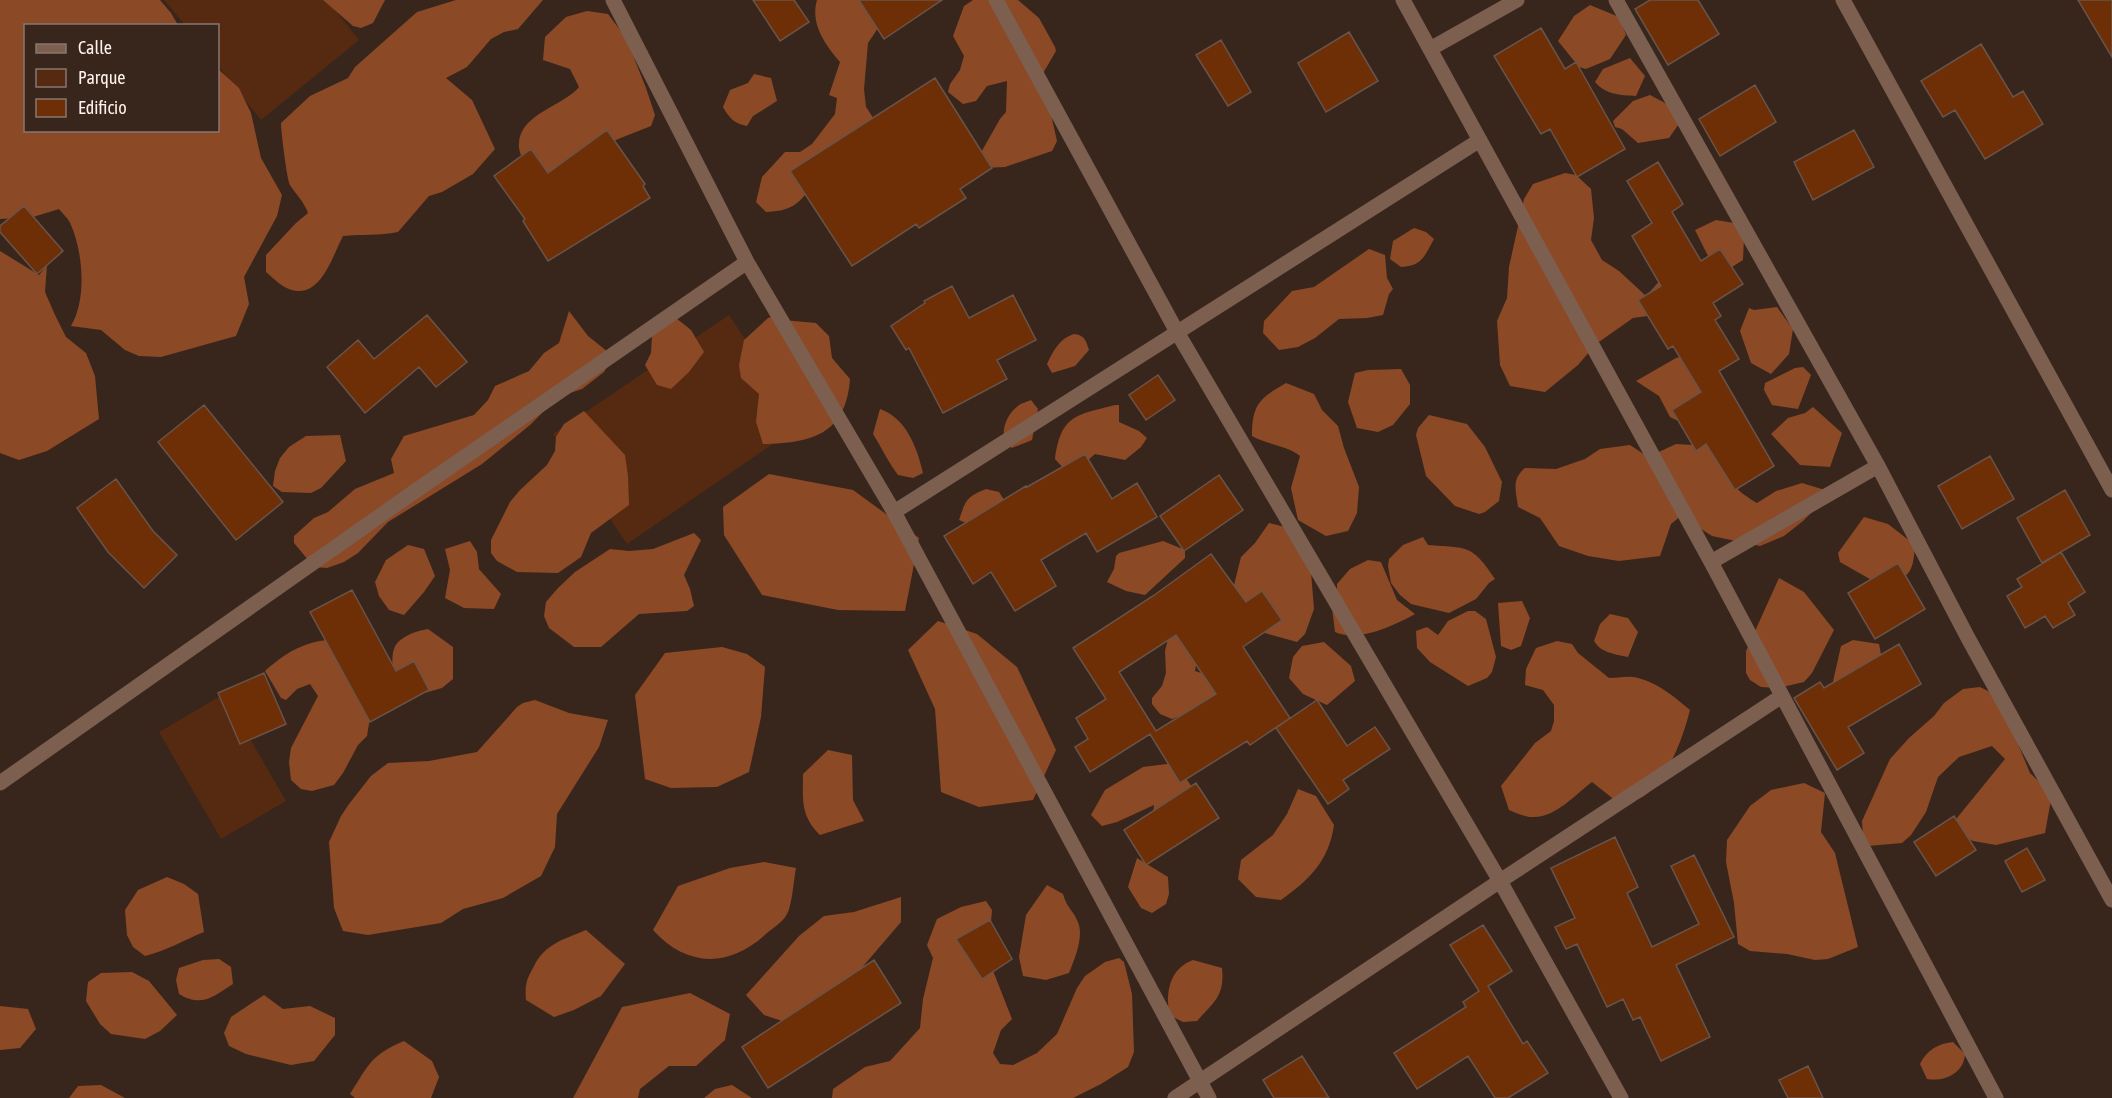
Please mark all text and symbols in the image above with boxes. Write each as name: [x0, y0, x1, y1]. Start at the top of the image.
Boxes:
legend: [24, 24, 219, 132]
text: Calle: [78, 37, 112, 58]
text: Parque: [78, 67, 126, 88]
text: Edificio: [78, 97, 127, 118]

